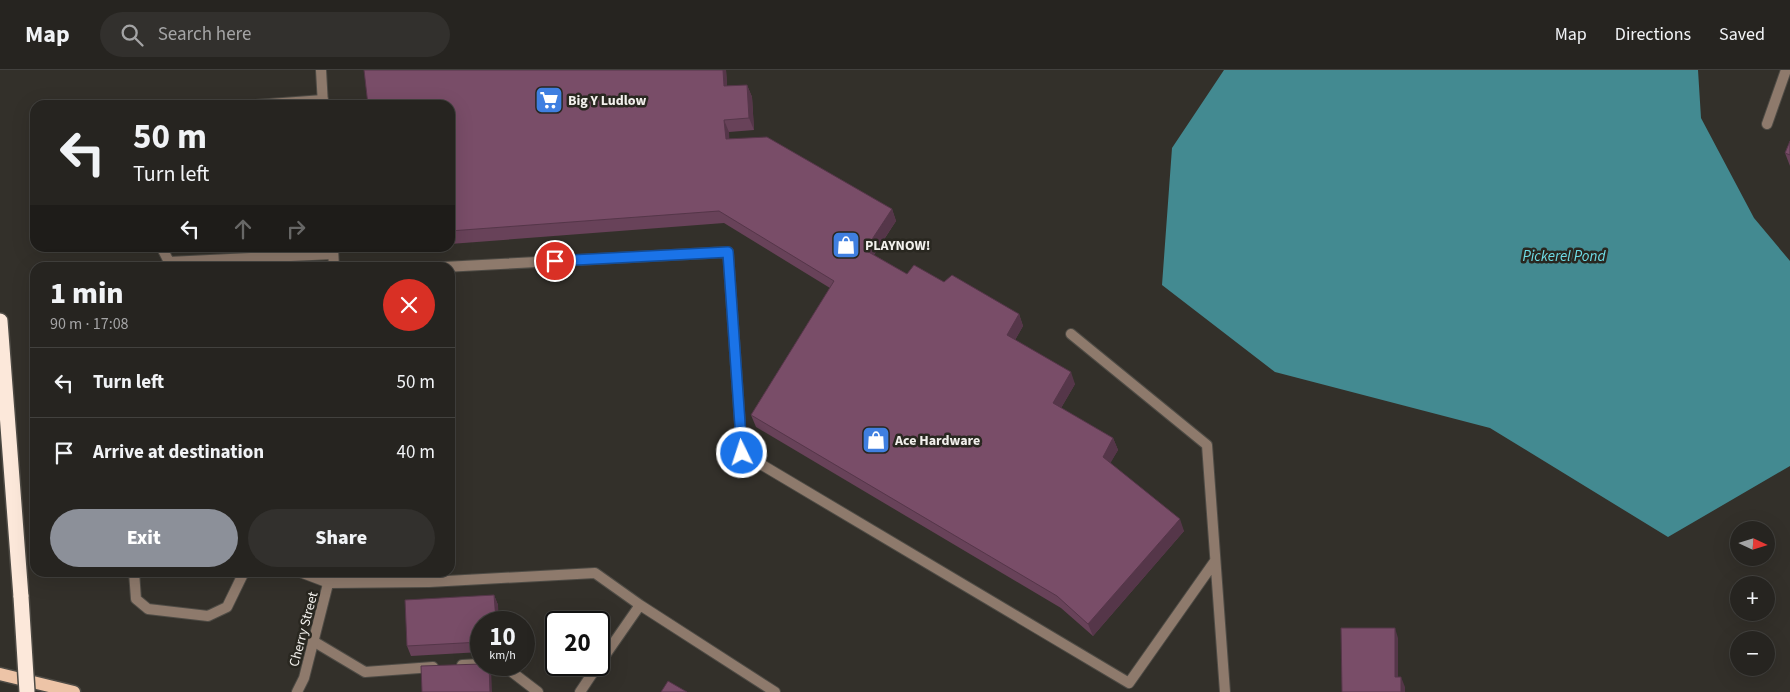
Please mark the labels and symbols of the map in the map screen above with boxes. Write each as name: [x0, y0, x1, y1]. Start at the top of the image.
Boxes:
supermarket icon: Big Y Ludlow: [534, 85, 564, 115]
place label: Big Y Ludlow: [568, 91, 647, 111]
shop icon: PLAYNOW!: [831, 230, 861, 260]
place label: PLAYNOW!: [865, 236, 931, 256]
pin: [534, 240, 576, 282]
water label: Pickerel Pond: [1523, 246, 1606, 267]
shop icon: Ace Hardware: [861, 425, 891, 455]
position arrow: [715, 426, 767, 478]
place label: Ace Hardware: [894, 431, 980, 451]
north arrow: [1730, 521, 1775, 566]
street label: Cherry Street: [284, 589, 324, 669]
speed limit sign: 20: [545, 611, 610, 676]

